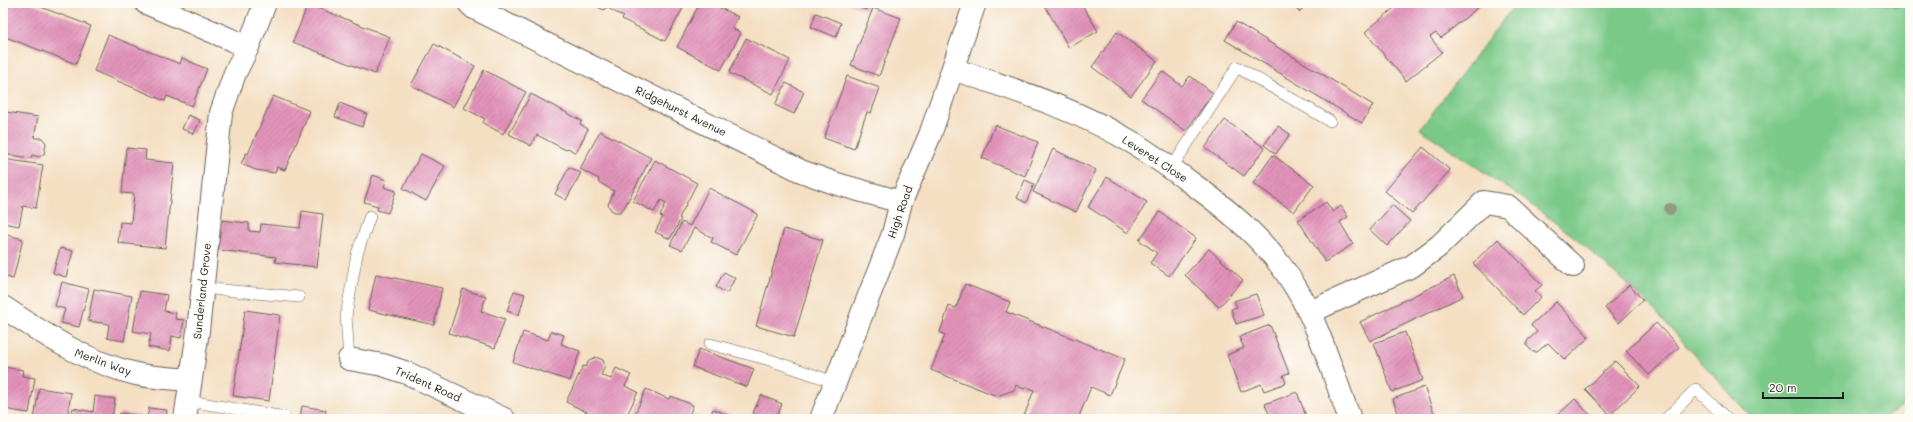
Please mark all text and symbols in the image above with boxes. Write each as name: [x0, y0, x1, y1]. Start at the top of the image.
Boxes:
street label: Ridgehurst Avenue: [633, 82, 730, 139]
street label: Leveret Close: [1120, 132, 1191, 185]
street label: High Road: [884, 184, 916, 240]
street label: Sunderland Grove: [189, 242, 214, 340]
street label: Merlin Way: [73, 344, 134, 379]
street label: Trident Road: [393, 362, 464, 405]
scale bar: [1763, 374, 1843, 400]
text: 20 m: [1769, 379, 1797, 395]

